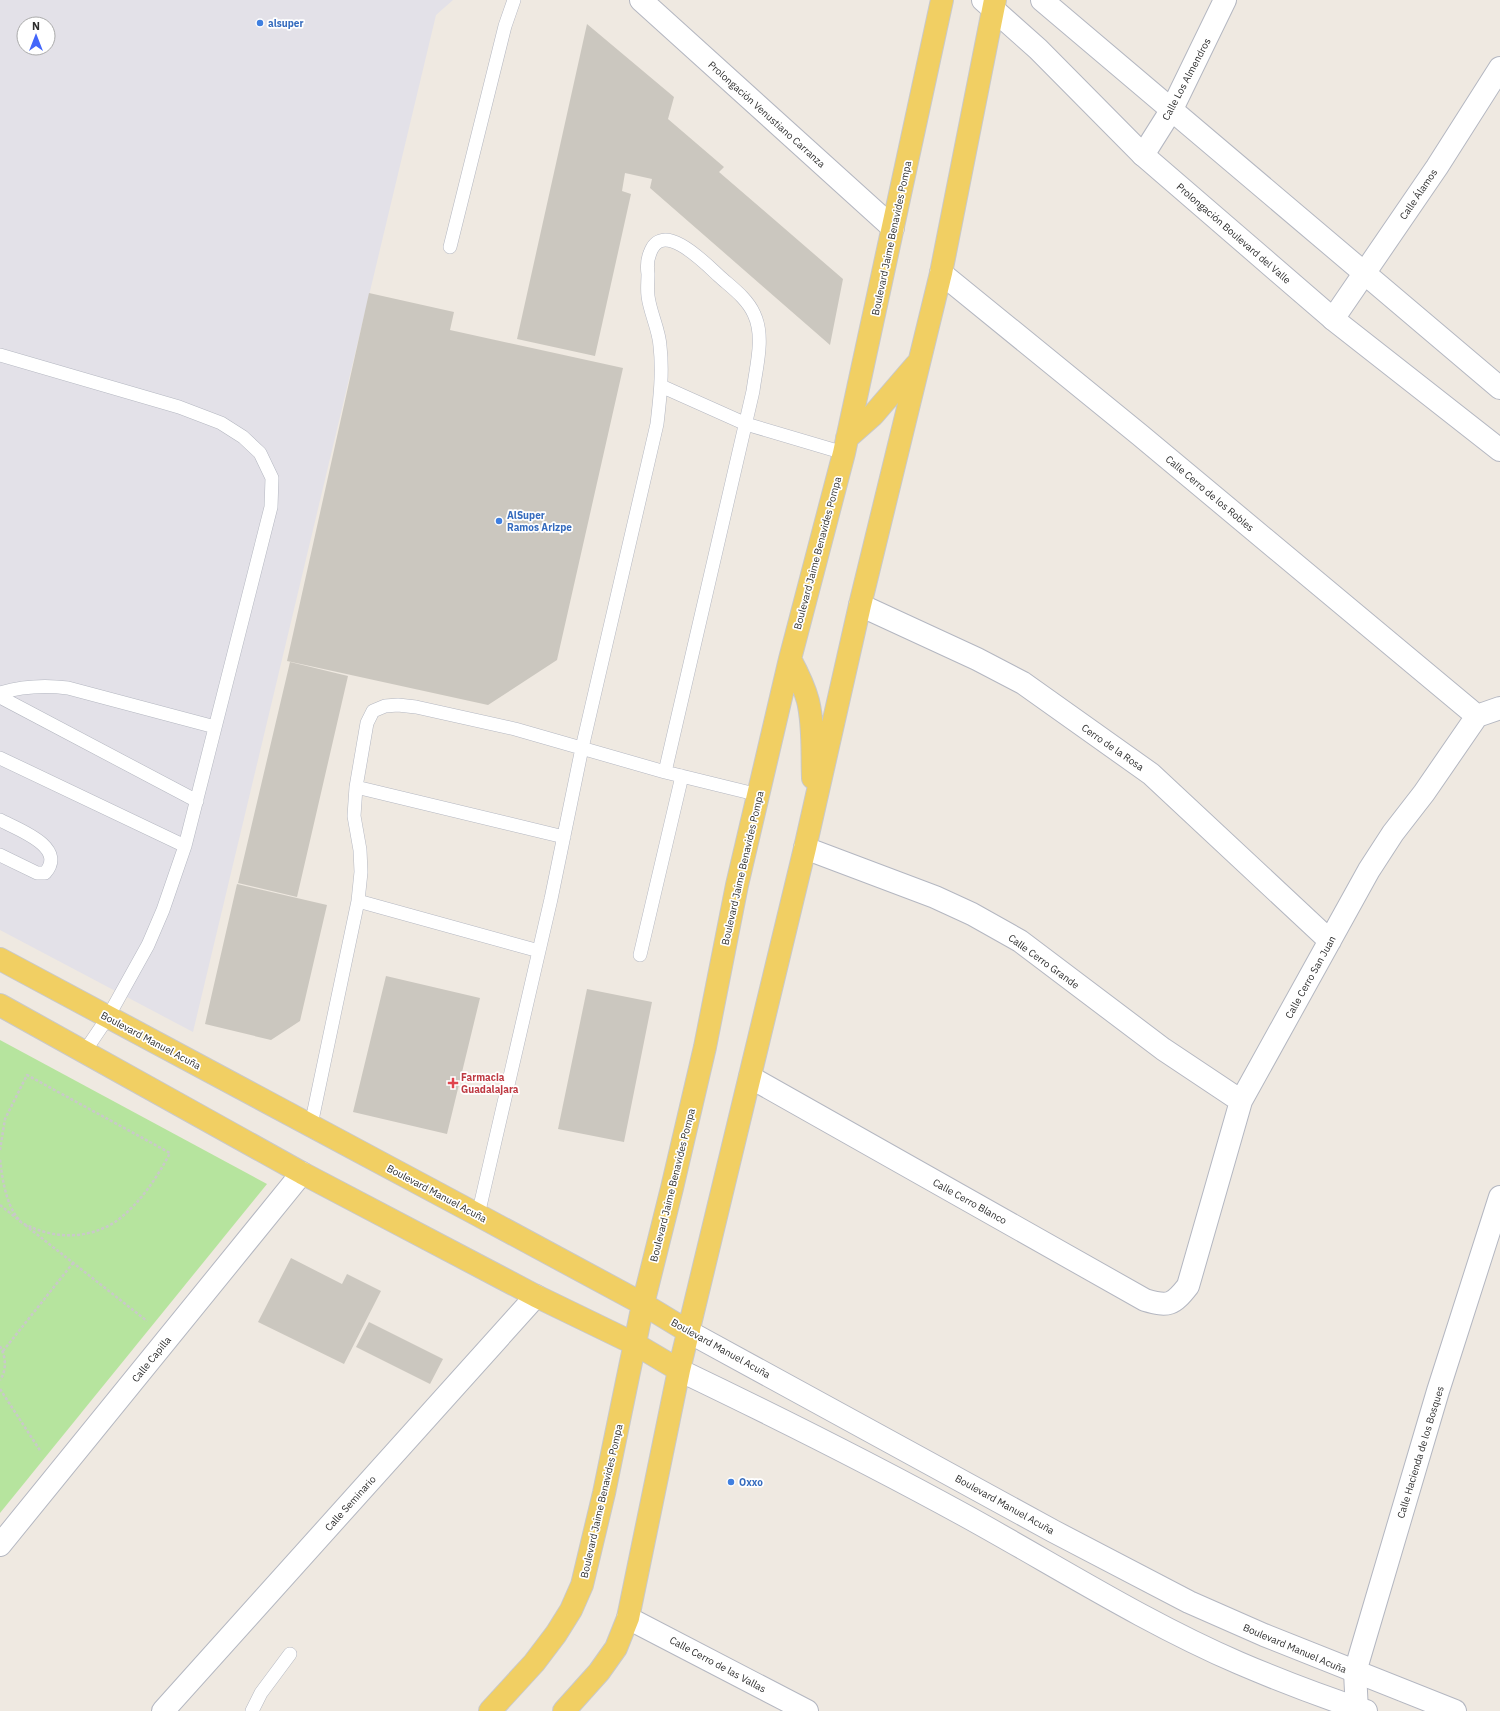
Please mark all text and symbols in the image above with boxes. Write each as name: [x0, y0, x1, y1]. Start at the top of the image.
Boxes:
north arrow: [16, 16, 56, 56]
place label: alsuper: [268, 17, 303, 30]
marker: alsuper: [255, 18, 265, 28]
text: N: [32, 19, 40, 33]
street label: Calle Los Almendros: [1159, 36, 1214, 123]
street label: Prolongación Venustiano Carranza: [705, 58, 828, 171]
street label: Boulevard Jaime Benavides Pompa: [869, 159, 914, 317]
street label: Calle Álamos: [1397, 166, 1440, 222]
street label: Prolongación Boulevard del Valle: [1174, 180, 1294, 287]
street label: Calle Cerro de los Robles: [1163, 453, 1257, 534]
street label: Boulevard Jaime Benavides Pompa: [791, 475, 844, 631]
place label: AlSuper Ramos Arizpe: [507, 509, 572, 534]
marker: AlSuper Ramos Arizpe: [494, 516, 504, 526]
street label: Cerro de la Rosa: [1079, 721, 1147, 774]
street label: Boulevard Jaime Benavides Pompa: [718, 789, 767, 946]
street label: Calle Cerro Grande: [1006, 931, 1082, 992]
street label: Calle Cerro San Juan: [1282, 934, 1339, 1021]
street label: Boulevard Manuel Acuña: [99, 1009, 204, 1073]
place label: Farmacia Guadalajara: [461, 1071, 519, 1096]
marker: Farmacia Guadalajara: [448, 1078, 458, 1088]
street label: Boulevard Jaime Benavides Pompa: [647, 1106, 698, 1263]
street label: Boulevard Manuel Acuña: [385, 1162, 490, 1226]
street label: Calle Cerro Blanco: [930, 1176, 1009, 1227]
street label: Boulevard Manuel Acuña: [669, 1316, 773, 1381]
street label: Calle Capilla: [129, 1333, 174, 1385]
street label: Calle Hacienda de los Bosques: [1394, 1384, 1447, 1520]
street label: Boulevard Jaime Benavides Pompa: [577, 1422, 626, 1579]
street label: Boulevard Manuel Acuña: [953, 1472, 1057, 1537]
street label: Calle Seminario: [322, 1473, 379, 1534]
place label: Oxxo: [739, 1476, 763, 1489]
marker: Oxxo: [726, 1477, 736, 1487]
street label: Boulevard Manuel Acuña: [1241, 1621, 1349, 1676]
street label: Calle Cerro de las Vallas: [667, 1633, 768, 1695]

